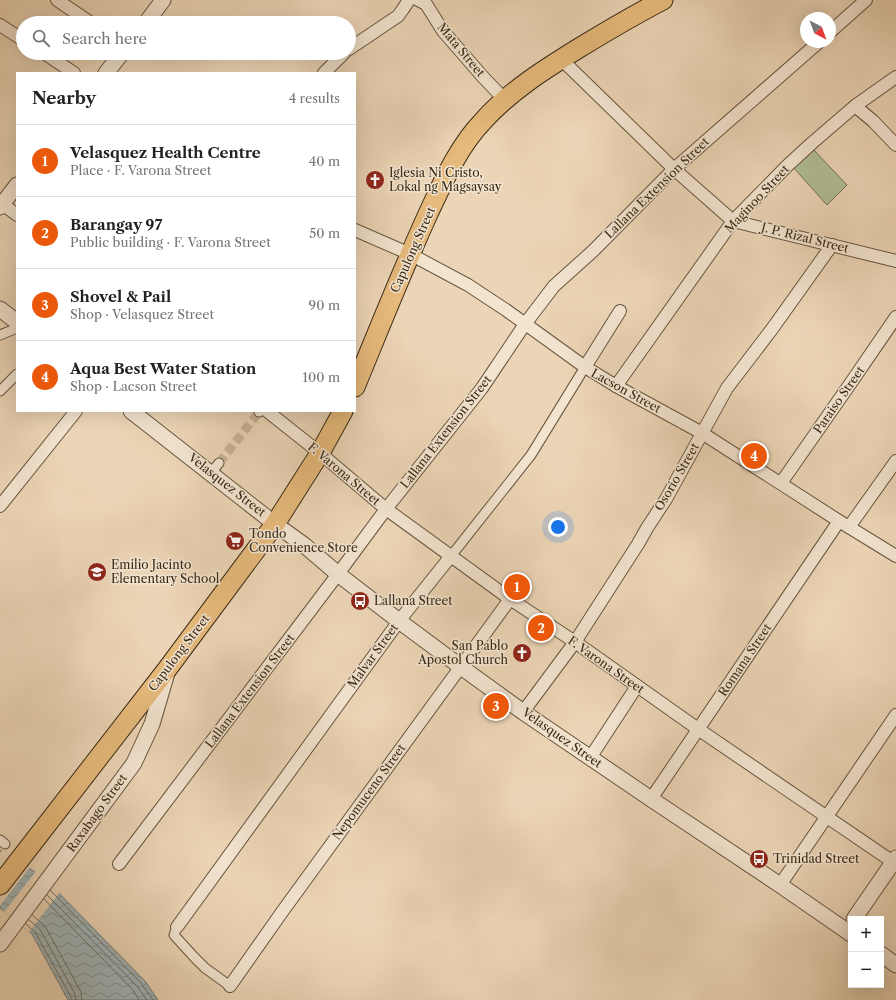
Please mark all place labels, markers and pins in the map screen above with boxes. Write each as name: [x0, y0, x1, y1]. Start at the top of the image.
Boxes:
place label: Iglesia Ni Cristo, Lokal ng Magsaysay: [389, 165, 502, 194]
church icon: Iglesia Ni Cristo, Lokal ng Magsaysay: [364, 169, 386, 191]
pin: 4: [741, 441, 767, 471]
place label: Tondo Convenience Store: [249, 526, 358, 555]
supermarket icon: Tondo Convenience Store: [224, 530, 246, 552]
place label: Emilio Jacinto Elementary School: [111, 557, 220, 586]
school or university icon: Emilio Jacinto Elementary School: [86, 561, 108, 583]
pin: 1: [504, 572, 530, 602]
bus stop icon: Lallana Street: [349, 590, 371, 612]
place label: Lallana Street: [374, 593, 453, 608]
pin: 2: [528, 613, 554, 643]
place label: San Pablo Apostol Church: [417, 638, 508, 667]
church icon: San Pablo Apostol Church: [511, 642, 533, 664]
pin: 3: [483, 691, 509, 721]
bus stop icon: Trinidad Street: [748, 848, 770, 870]
place label: Trinidad Street: [773, 851, 860, 866]

